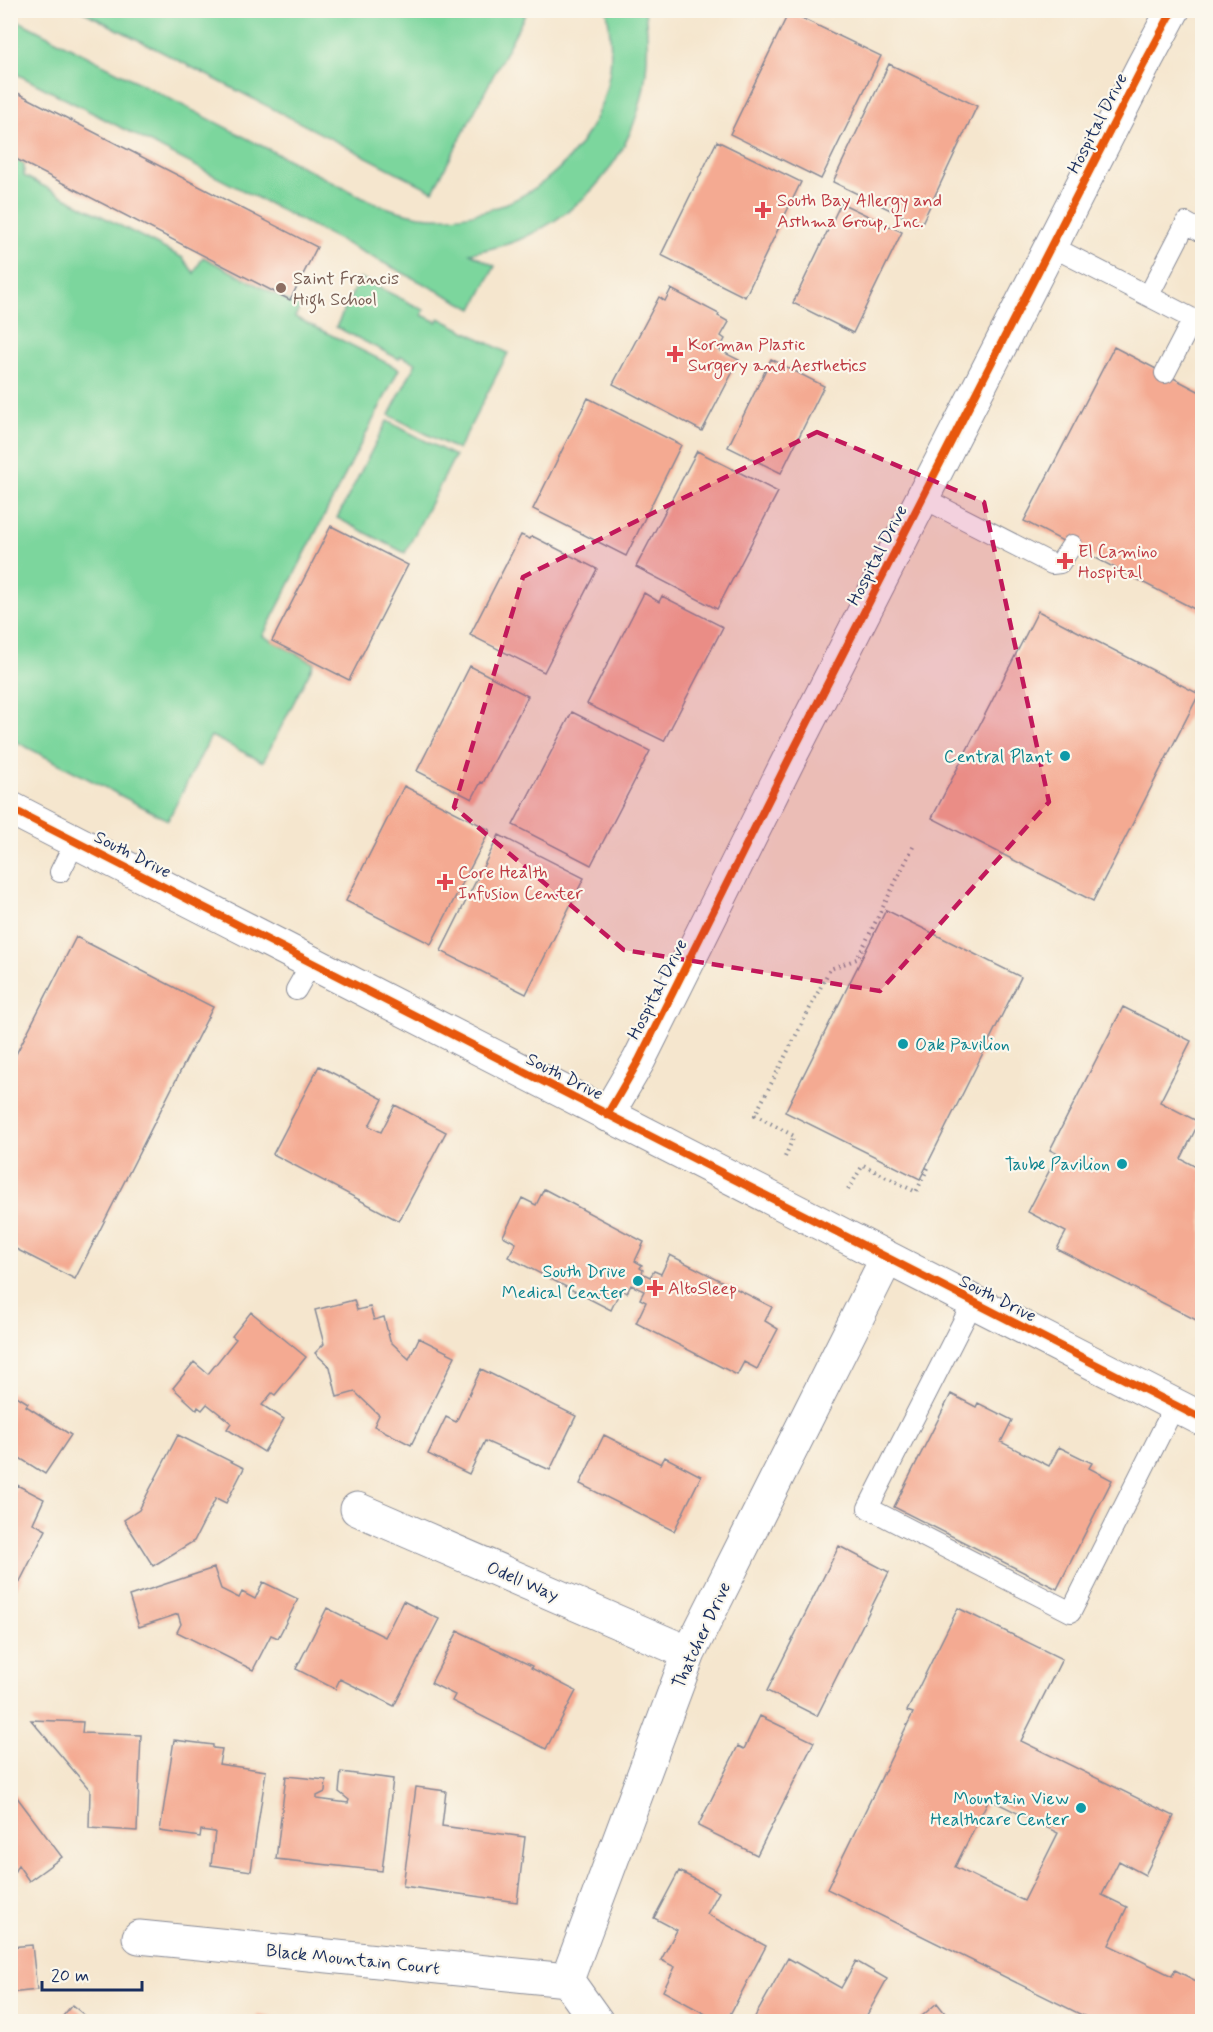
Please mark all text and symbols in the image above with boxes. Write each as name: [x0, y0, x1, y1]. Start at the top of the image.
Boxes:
street label: Hospital Drive: [1062, 69, 1134, 178]
place label: South Bay Allergy and Asthma Group, Inc.: [777, 189, 942, 234]
marker: South Bay Allergy and Asthma Group, Inc.: [754, 201, 772, 219]
place label: Saint Francis High School: [293, 267, 399, 314]
marker: Saint Francis High School: [274, 281, 288, 295]
place label: Korman Plastic Surgery and Aesthetics: [688, 333, 867, 379]
marker: Korman Plastic Surgery and Aesthetics: [666, 345, 684, 363]
street label: Hospital Drive: [842, 501, 914, 610]
place label: El Camino Hospital: [1078, 540, 1158, 585]
marker: El Camino Hospital: [1056, 552, 1074, 570]
place label: Central Plant: [944, 745, 1053, 769]
marker: Central Plant: [1058, 749, 1072, 763]
street label: South Drive: [90, 825, 175, 885]
place label: Core Health Infusion Center: [458, 861, 583, 906]
marker: Core Health Infusion Center: [436, 873, 454, 891]
street label: Hospital Drive: [622, 935, 694, 1044]
place label: Oak Pavilion: [915, 1033, 1010, 1057]
marker: Oak Pavilion: [896, 1037, 910, 1051]
street label: South Drive: [522, 1047, 607, 1107]
place label: Taube Pavilion: [1005, 1153, 1110, 1177]
marker: Taube Pavilion: [1115, 1157, 1129, 1171]
place label: South Drive Medical Center: [502, 1260, 627, 1305]
street label: South Drive: [955, 1269, 1040, 1329]
marker: South Drive Medical Center: [631, 1274, 645, 1288]
place label: AltoSleep: [668, 1277, 737, 1301]
marker: AltoSleep: [646, 1279, 664, 1297]
street label: Odell Way: [483, 1556, 562, 1608]
street label: Thatcher Drive: [667, 1578, 737, 1693]
place label: Mountain View Healthcare Center: [930, 1787, 1070, 1832]
marker: Mountain View Healthcare Center: [1074, 1801, 1088, 1815]
street label: Black Mountain Court: [265, 1939, 441, 1981]
scale bar: [42, 1954, 142, 1992]
text: 20 m: [51, 1964, 89, 1988]

